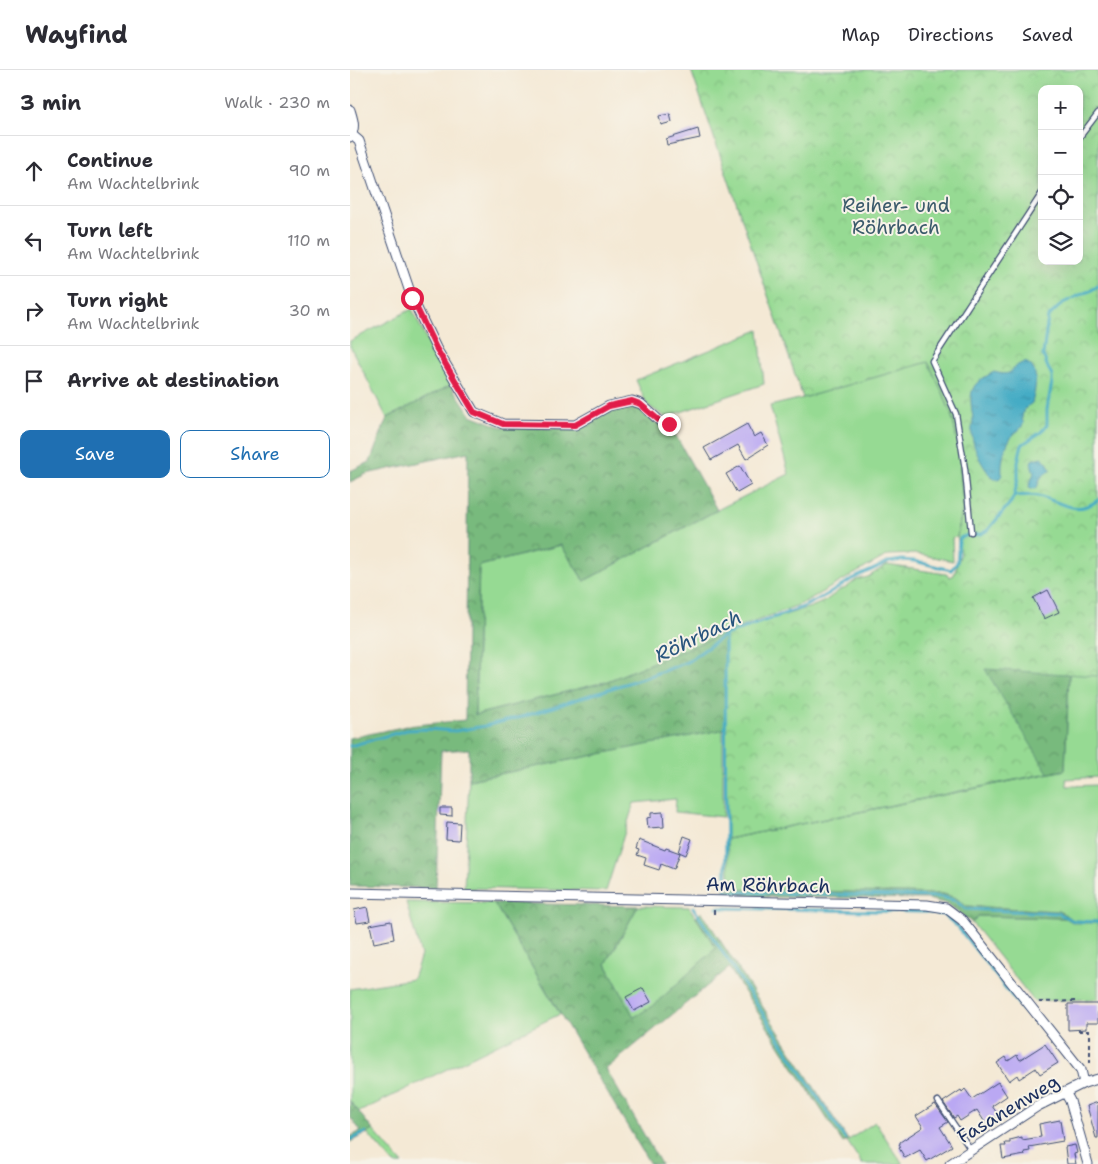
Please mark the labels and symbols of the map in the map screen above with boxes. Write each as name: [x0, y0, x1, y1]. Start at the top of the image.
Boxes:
park label: Reiher- und Röhrbach: [842, 193, 950, 240]
route start: [401, 287, 424, 310]
route end: [658, 413, 681, 436]
water label: Röhrbach: [650, 604, 746, 668]
street label: Am Röhrbach: [706, 871, 830, 899]
street label: Fasanenweg: [953, 1069, 1063, 1149]

